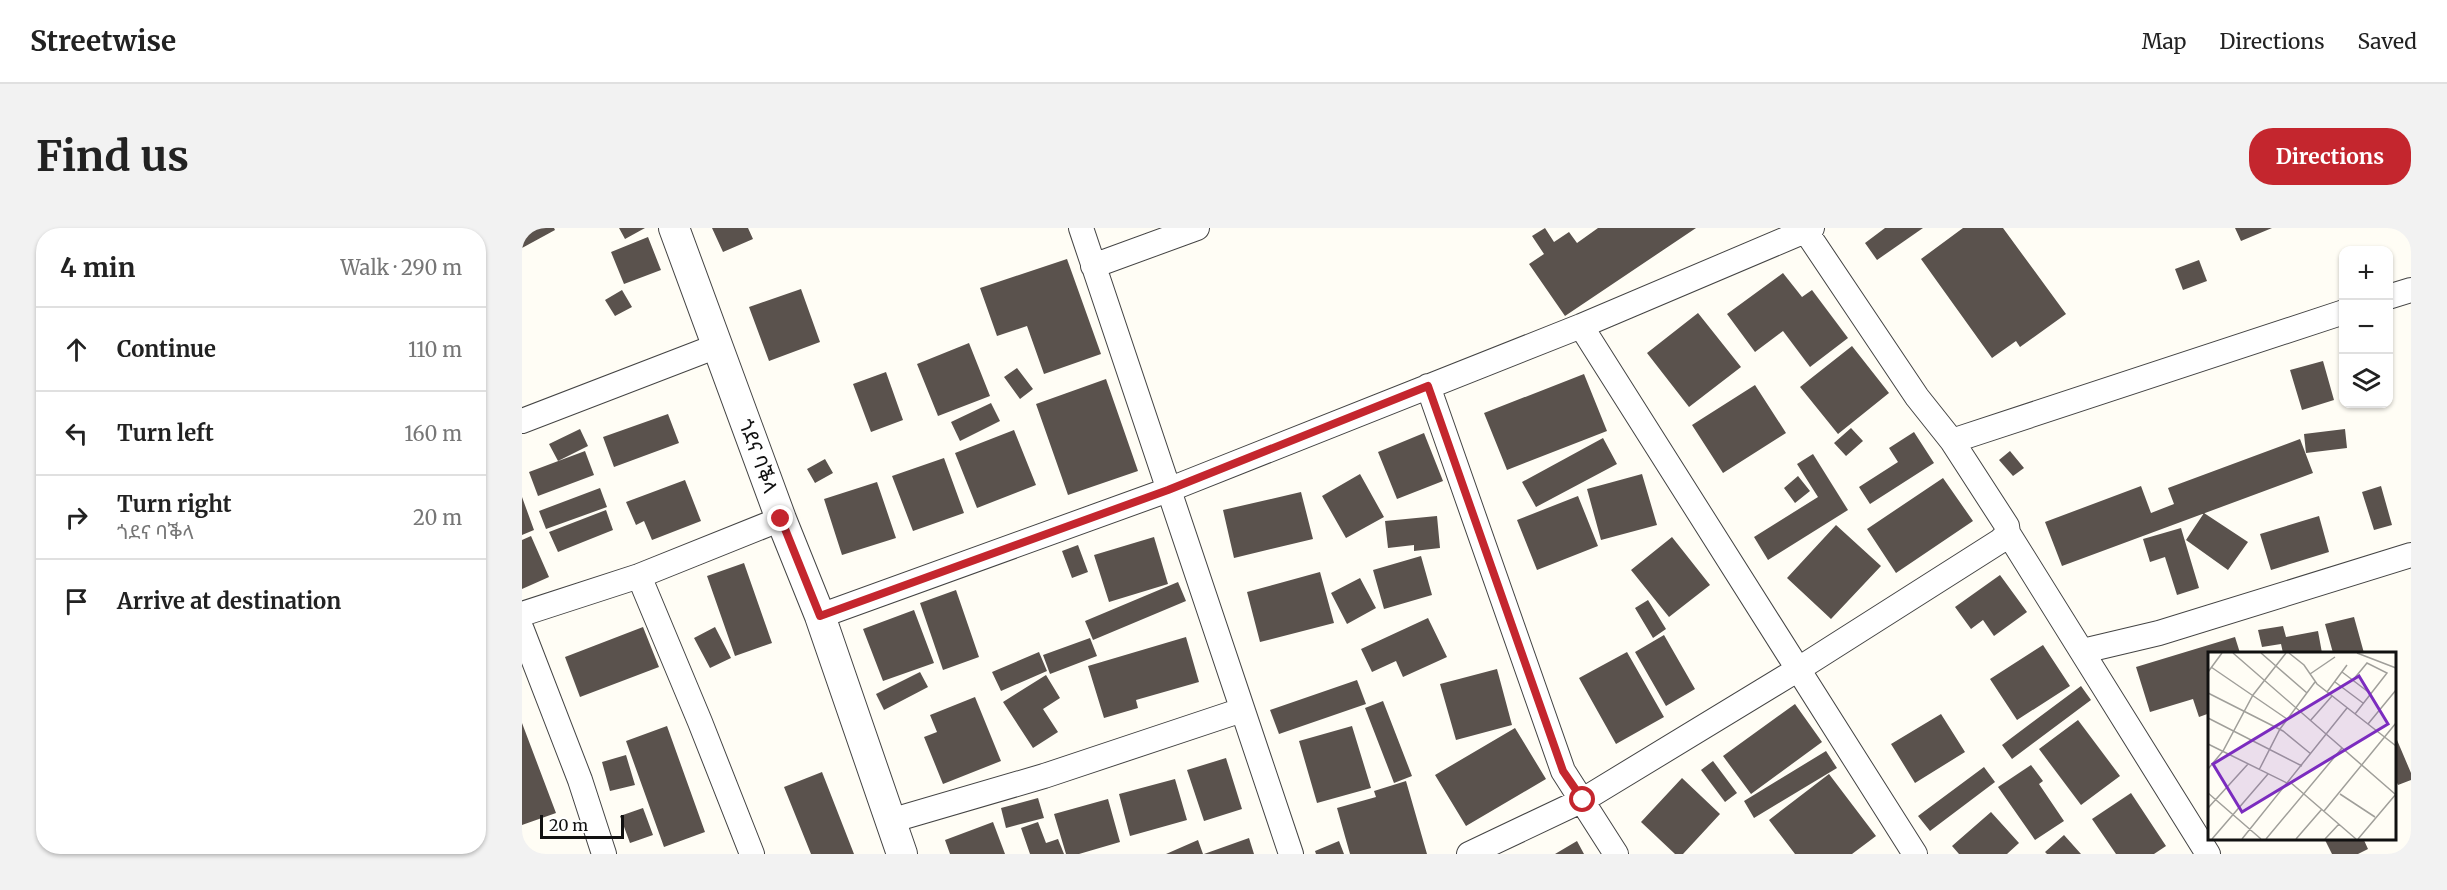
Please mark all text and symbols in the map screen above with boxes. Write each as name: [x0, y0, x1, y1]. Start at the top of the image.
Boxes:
text: Streetwise: [30, 23, 176, 59]
text: Map: [2142, 28, 2186, 55]
text: Directions: [2219, 28, 2324, 55]
text: Saved: [2357, 28, 2417, 55]
button: Directions: [2249, 128, 2411, 185]
text: Find us: [36, 130, 189, 182]
map controls: [2339, 246, 2393, 408]
button: +: [2339, 246, 2393, 300]
text: 4 min: [60, 251, 135, 284]
text: Walk · 290 m: [340, 255, 462, 280]
button: −: [2339, 300, 2393, 354]
icon: ahead: [60, 333, 93, 366]
text: Continue: [117, 335, 216, 363]
text: 110 m: [408, 337, 462, 362]
button: layers: [2339, 354, 2393, 408]
street label: ጎደና ባቕላ: [734, 415, 783, 496]
icon: left: [60, 417, 93, 450]
text: Turn left: [117, 419, 214, 447]
text: 160 m: [404, 421, 462, 446]
text: Turn right: [117, 490, 231, 518]
icon: right: [60, 501, 93, 534]
text: 20 m: [413, 505, 462, 530]
route end: [767, 505, 793, 531]
text: ጎደና ባቕላ: [117, 519, 194, 544]
icon: arrive: [60, 585, 93, 618]
text: Arrive at destination: [117, 587, 341, 615]
inset map: [2208, 652, 2396, 839]
route start: [1569, 786, 1595, 812]
scale bar: [540, 812, 624, 840]
text: 20 m: [549, 815, 588, 835]

